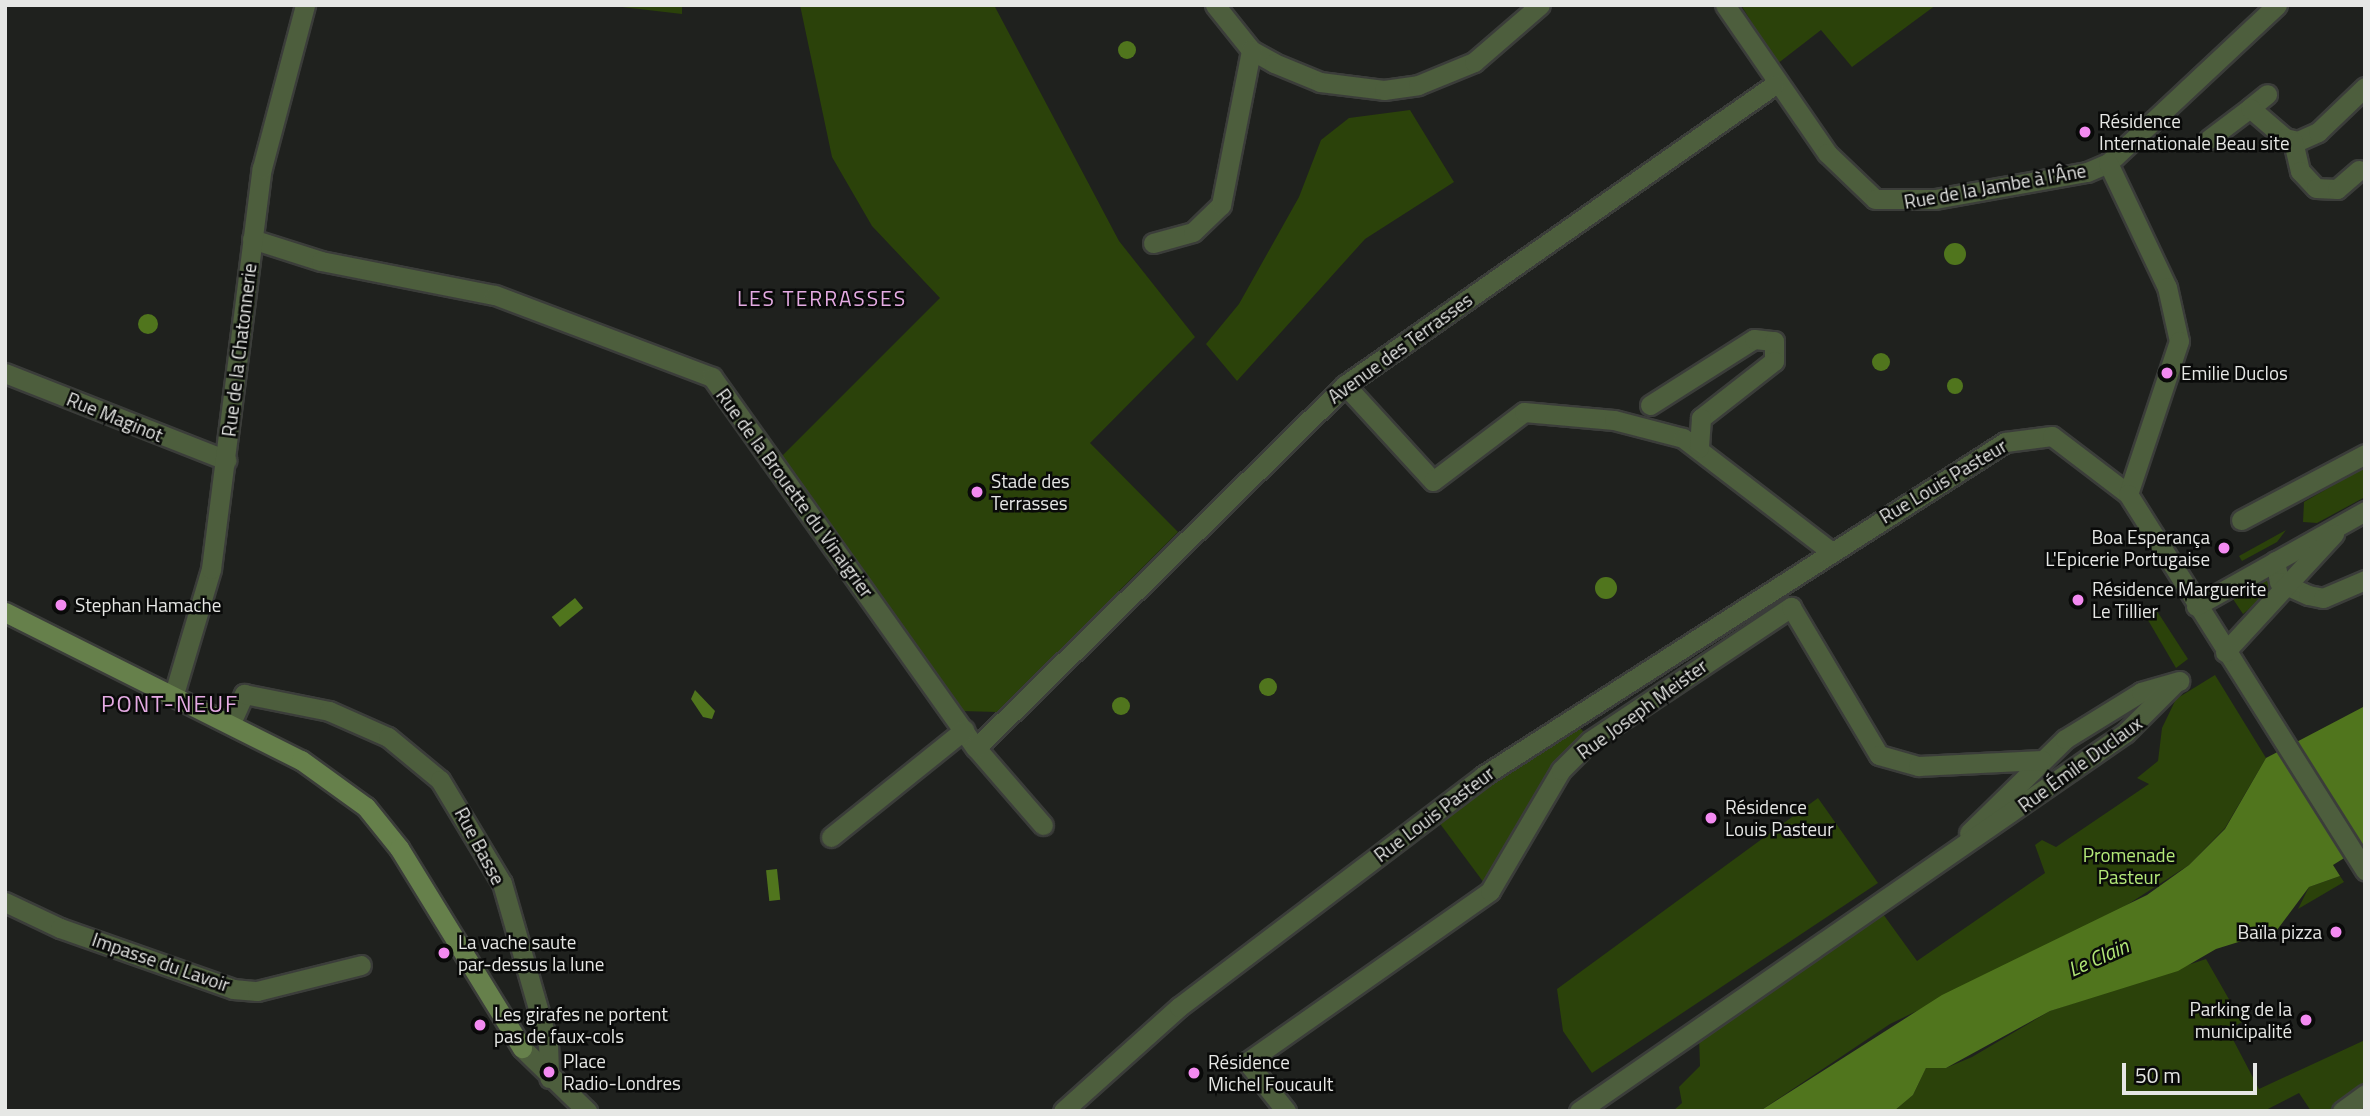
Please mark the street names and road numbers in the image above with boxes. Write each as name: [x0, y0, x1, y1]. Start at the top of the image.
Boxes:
street label: Rue de la Jambe à l'Âne: [1902, 159, 2088, 213]
street label: Rue de la Chatonnerie: [217, 262, 261, 438]
street label: Avenue des Terrasses: [1323, 288, 1477, 408]
street label: Rue de la Brouette du Vinaigrier: [712, 384, 878, 602]
street label: Rue Maginot: [64, 387, 166, 447]
street label: Rue Louis Pasteur: [1875, 434, 2011, 528]
street label: Rue Joseph Meister: [1573, 654, 1711, 764]
street label: Rue Émile Duclaux: [2014, 711, 2146, 817]
street label: Rue Louis Pasteur: [1370, 761, 1498, 867]
street label: Rue Basse: [450, 804, 510, 888]
street label: Impasse du Lavoir: [89, 928, 233, 996]

